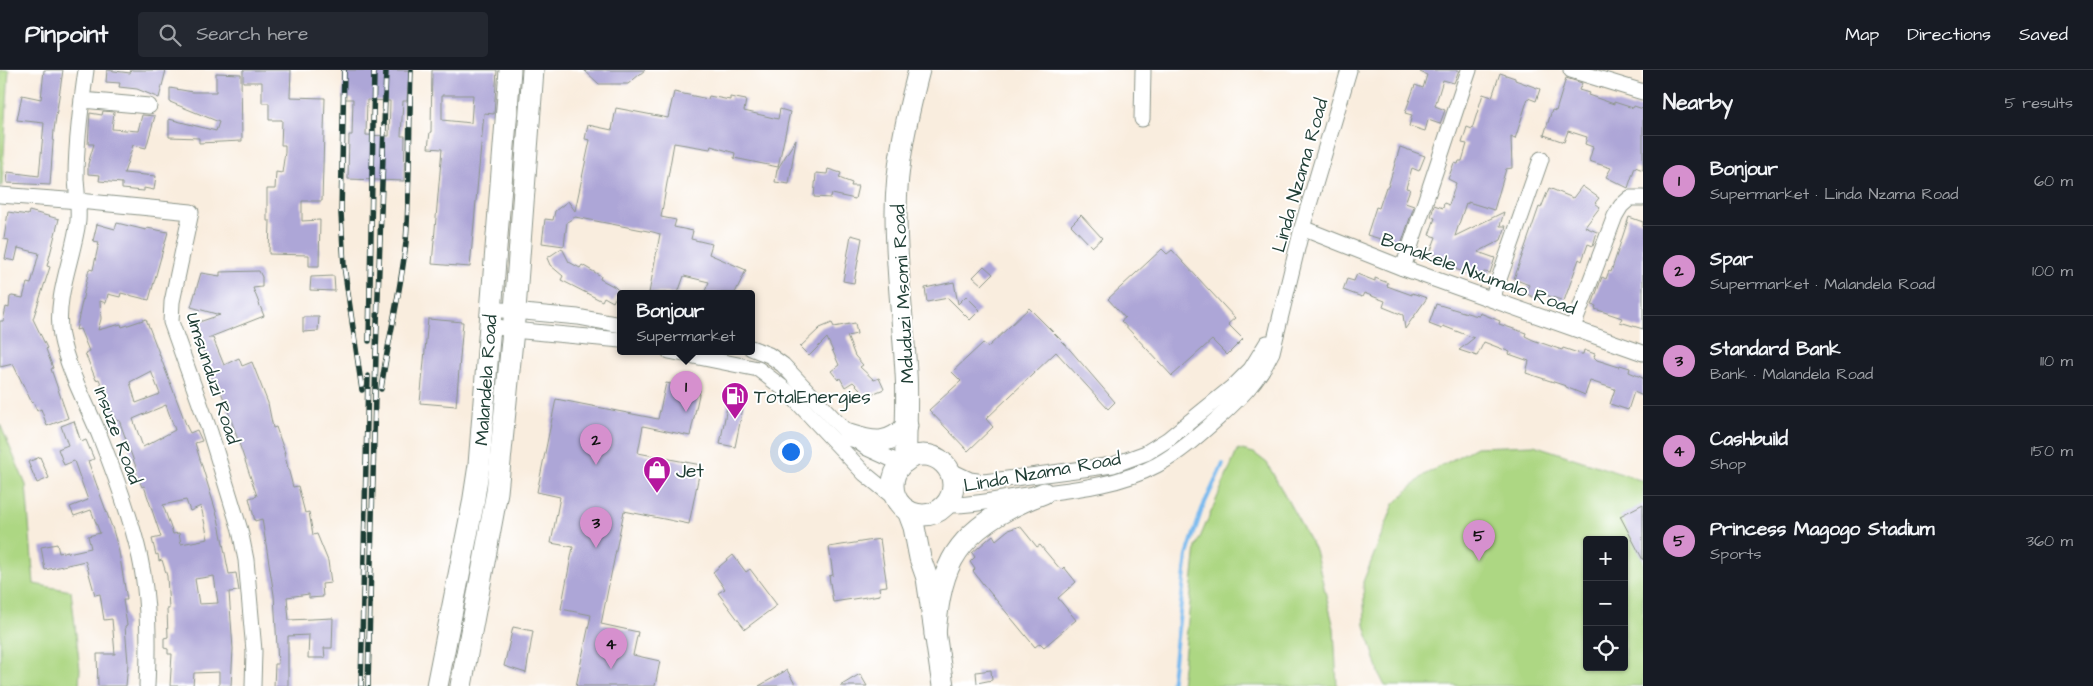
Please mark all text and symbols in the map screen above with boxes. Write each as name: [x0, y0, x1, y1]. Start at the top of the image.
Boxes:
search box: [138, 12, 488, 57]
text: Pinpoint: [25, 18, 108, 52]
icon: search: [156, 21, 184, 49]
text: Search here: [196, 21, 308, 48]
text: Map: [1845, 22, 1879, 47]
text: Directions: [1907, 22, 1991, 47]
text: Saved: [2019, 22, 2068, 47]
text: Nearby: [1663, 88, 1733, 117]
text: 5 results: [2005, 92, 2073, 114]
street label: Linda Nzama Road: [1266, 95, 1335, 256]
text: Bonjour: [1710, 156, 1778, 183]
text: 1: [1678, 170, 1680, 192]
text: 60 m: [2034, 170, 2073, 192]
text: Supermarket · Linda Nzama Road: [1710, 183, 1958, 205]
street label: Mduduzi Msomi Road: [885, 203, 922, 384]
street label: Bonakele Nxumalo Road: [1377, 226, 1580, 322]
text: Spar: [1710, 246, 1753, 273]
text: 2: [1674, 260, 1684, 282]
text: 100 m: [2032, 260, 2073, 282]
text: Supermarket · Malandela Road: [1710, 273, 1935, 295]
popup: [617, 290, 755, 355]
text: Bonjour: [636, 298, 704, 325]
street label: Umsunduzi Road: [179, 309, 247, 448]
street label: Malandela Road: [468, 313, 505, 447]
text: Supermarket: [636, 325, 736, 347]
text: Standard Bank: [1710, 336, 1841, 363]
text: 3: [1675, 350, 1683, 372]
text: 110 m: [2040, 350, 2073, 372]
text: Bank · Malandela Road: [1710, 363, 1873, 385]
pin: 1: [670, 371, 702, 412]
fuel station icon: TotalEnergies: [720, 381, 750, 420]
street label: Insuze Road: [87, 383, 149, 488]
place label: TotalEnergies: [754, 384, 871, 412]
pin: 2: [580, 424, 612, 465]
text: Cashbuild: [1710, 426, 1788, 453]
your location: [778, 439, 804, 465]
text: 4: [1674, 440, 1684, 462]
text: 150 m: [2031, 440, 2073, 462]
street label: Linda Nzama Road: [962, 445, 1123, 500]
text: Shop: [1710, 453, 1746, 475]
shop icon: Jet: [642, 455, 672, 494]
place label: Jet: [676, 458, 704, 485]
pin: 3: [580, 507, 612, 548]
text: Princess Magogo Stadium: [1710, 516, 1935, 543]
pin: 5: [1463, 520, 1495, 561]
text: 5: [1673, 530, 1685, 552]
text: 360 m: [2026, 530, 2073, 552]
map controls: [1583, 536, 1628, 671]
button: +: [1583, 536, 1628, 581]
text: Sports: [1710, 543, 1762, 565]
button: −: [1583, 581, 1628, 626]
button: locate: [1583, 626, 1628, 671]
pin: 4: [595, 628, 627, 669]

